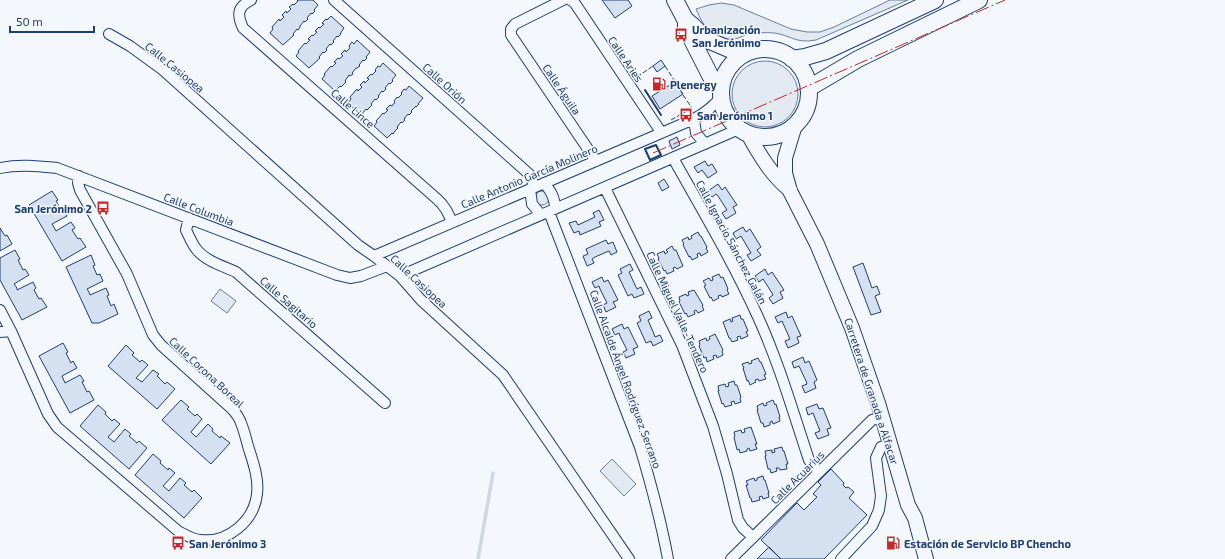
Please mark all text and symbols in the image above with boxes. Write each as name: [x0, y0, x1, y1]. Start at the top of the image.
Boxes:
scale bar: [10, 8, 94, 34]
text: 50 m: [16, 14, 43, 28]
place label: Urbanización San Jerónimo: [692, 23, 761, 49]
bus stop icon: Urbanización San Jerónimo: [673, 27, 689, 43]
street label: Calle Aries: [606, 34, 646, 85]
street label: Calle Casiopea: [143, 39, 207, 95]
street label: Calle Orión: [420, 60, 470, 106]
street label: Calle Águila: [540, 61, 584, 117]
fuel station icon: Plenergy: [651, 76, 667, 92]
place label: Plenergy: [670, 78, 717, 92]
street label: Calle Lince: [329, 86, 377, 130]
bus stop icon: San Jerónimo 1: [678, 107, 694, 123]
place label: San Jerónimo 1: [697, 109, 773, 122]
street label: Calle Antonio García Molinero: [459, 141, 599, 211]
street label: Calle Ignacio Sánchez Galán: [694, 178, 770, 306]
street label: Calle Columbia: [162, 190, 236, 228]
bus stop icon: San Jerónimo 2: [95, 200, 111, 216]
place label: San Jerónimo 2: [15, 202, 92, 215]
street label: Calle Miguel Valle-Tendero: [644, 249, 712, 375]
street label: Calle Casiopea: [388, 252, 450, 310]
street label: Calle Sagitario: [258, 274, 320, 330]
street label: Calle Alcalde Ángel Rodríguez Serrano: [588, 288, 664, 470]
street label: Carretera de Granada a Alfacar: [842, 316, 902, 467]
street label: Calle Corona Boreal: [167, 334, 248, 411]
street label: Calle Acuarius: [767, 447, 827, 507]
bus stop icon: San Jerónimo 3: [170, 535, 186, 551]
fuel station icon: Estación de Servicio BP Chencho: [885, 535, 901, 551]
place label: San Jerónimo 3: [189, 537, 266, 550]
place label: Estación de Servicio BP Chencho: [904, 537, 1071, 550]

